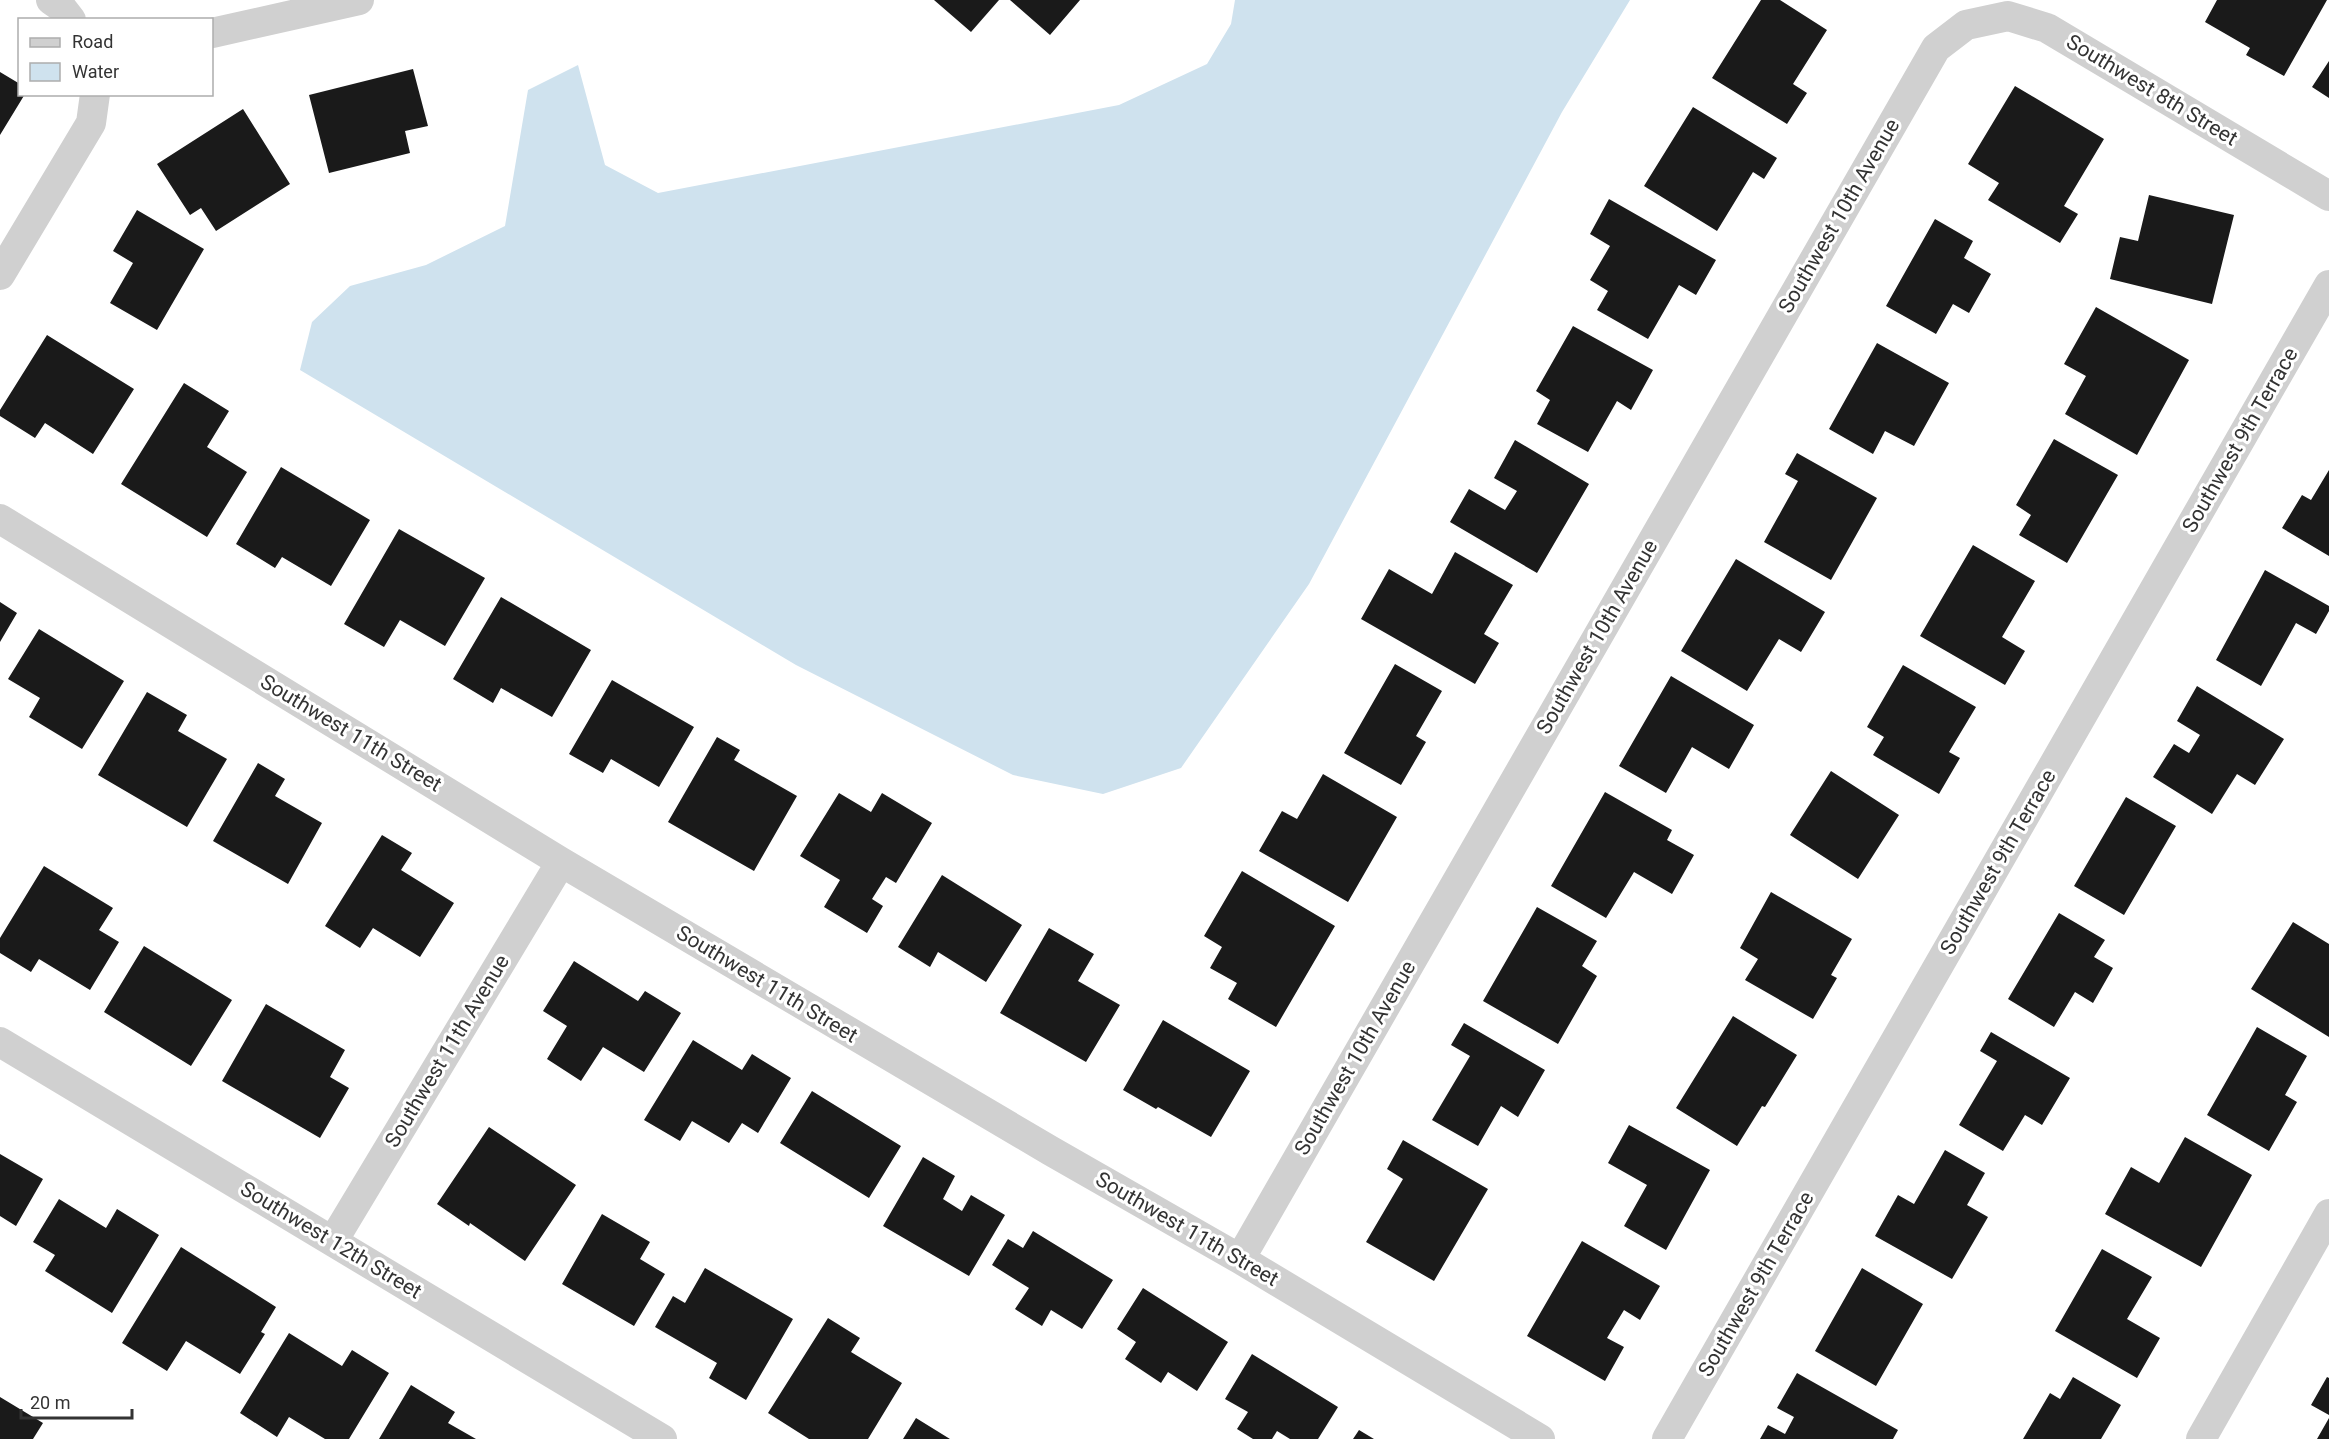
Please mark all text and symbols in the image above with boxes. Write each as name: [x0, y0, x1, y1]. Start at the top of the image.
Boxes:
legend: [18, 18, 213, 96]
street label: Southwest 8th Street: [2062, 29, 2242, 151]
text: Road: [72, 31, 113, 52]
text: Water: [72, 61, 119, 82]
street label: Southwest 10th Avenue: [1774, 115, 1904, 317]
street label: Southwest 9th Terrace: [2177, 343, 2303, 537]
street label: Southwest 10th Avenue: [1532, 536, 1662, 738]
street label: Southwest 11th Street: [256, 669, 446, 797]
street label: Southwest 9th Terrace: [1935, 765, 2061, 959]
street label: Southwest 11th Street: [672, 920, 862, 1048]
street label: Southwest 11th Avenue: [380, 950, 514, 1152]
street label: Southwest 10th Avenue: [1290, 957, 1420, 1159]
street label: Southwest 11th Street: [1091, 1167, 1283, 1291]
street label: Southwest 12th Street: [236, 1176, 426, 1304]
street label: Southwest 9th Terrace: [1693, 1187, 1819, 1381]
scale bar: [21, 1382, 132, 1420]
text: 20 m: [30, 1392, 70, 1413]

